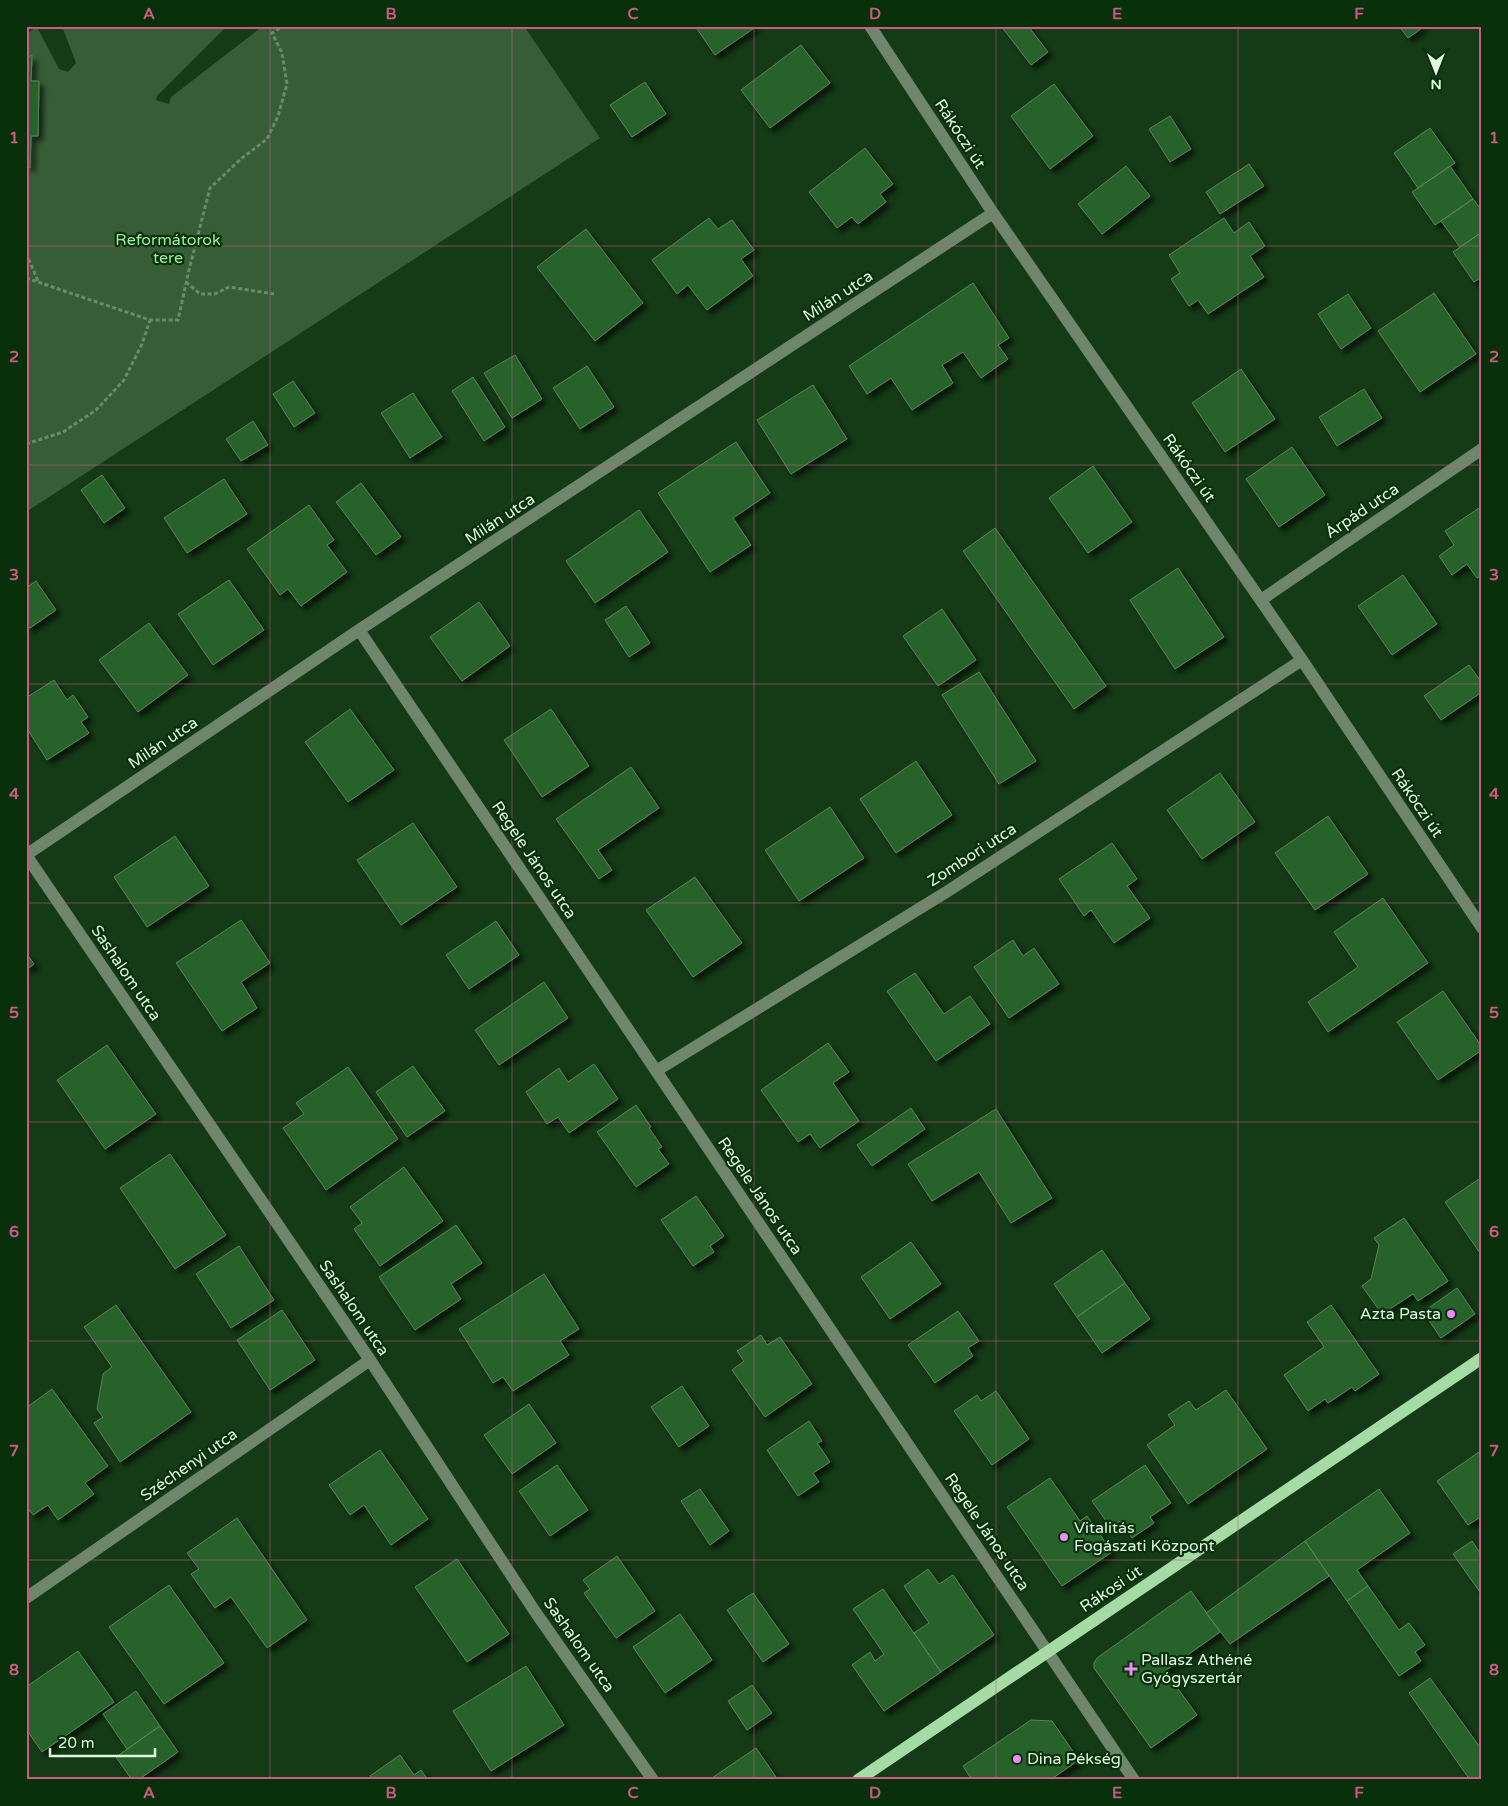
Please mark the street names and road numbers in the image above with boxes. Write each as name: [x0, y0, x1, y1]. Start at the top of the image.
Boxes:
street label: Rákóczi út: [930, 95, 990, 173]
street label: Milán utca: [799, 266, 877, 326]
street label: Rákóczi út: [1158, 430, 1220, 506]
street label: Árpád utca: [1321, 479, 1403, 543]
street label: Milán utca: [461, 489, 539, 549]
street label: Milán utca: [124, 712, 202, 774]
street label: Rákóczi út: [1387, 765, 1447, 841]
street label: Regele János utca: [487, 797, 581, 923]
street label: Zombori utca: [924, 819, 1020, 891]
street label: Sashalom utca: [87, 921, 165, 1025]
street label: Regele János utca: [713, 1133, 807, 1259]
street label: Sashalom utca: [315, 1256, 393, 1360]
street label: Széchenyi utca: [137, 1424, 241, 1506]
street label: Regele János utca: [940, 1469, 1034, 1595]
street label: Rákosi út: [1076, 1561, 1146, 1617]
street label: Sashalom utca: [539, 1594, 619, 1696]

